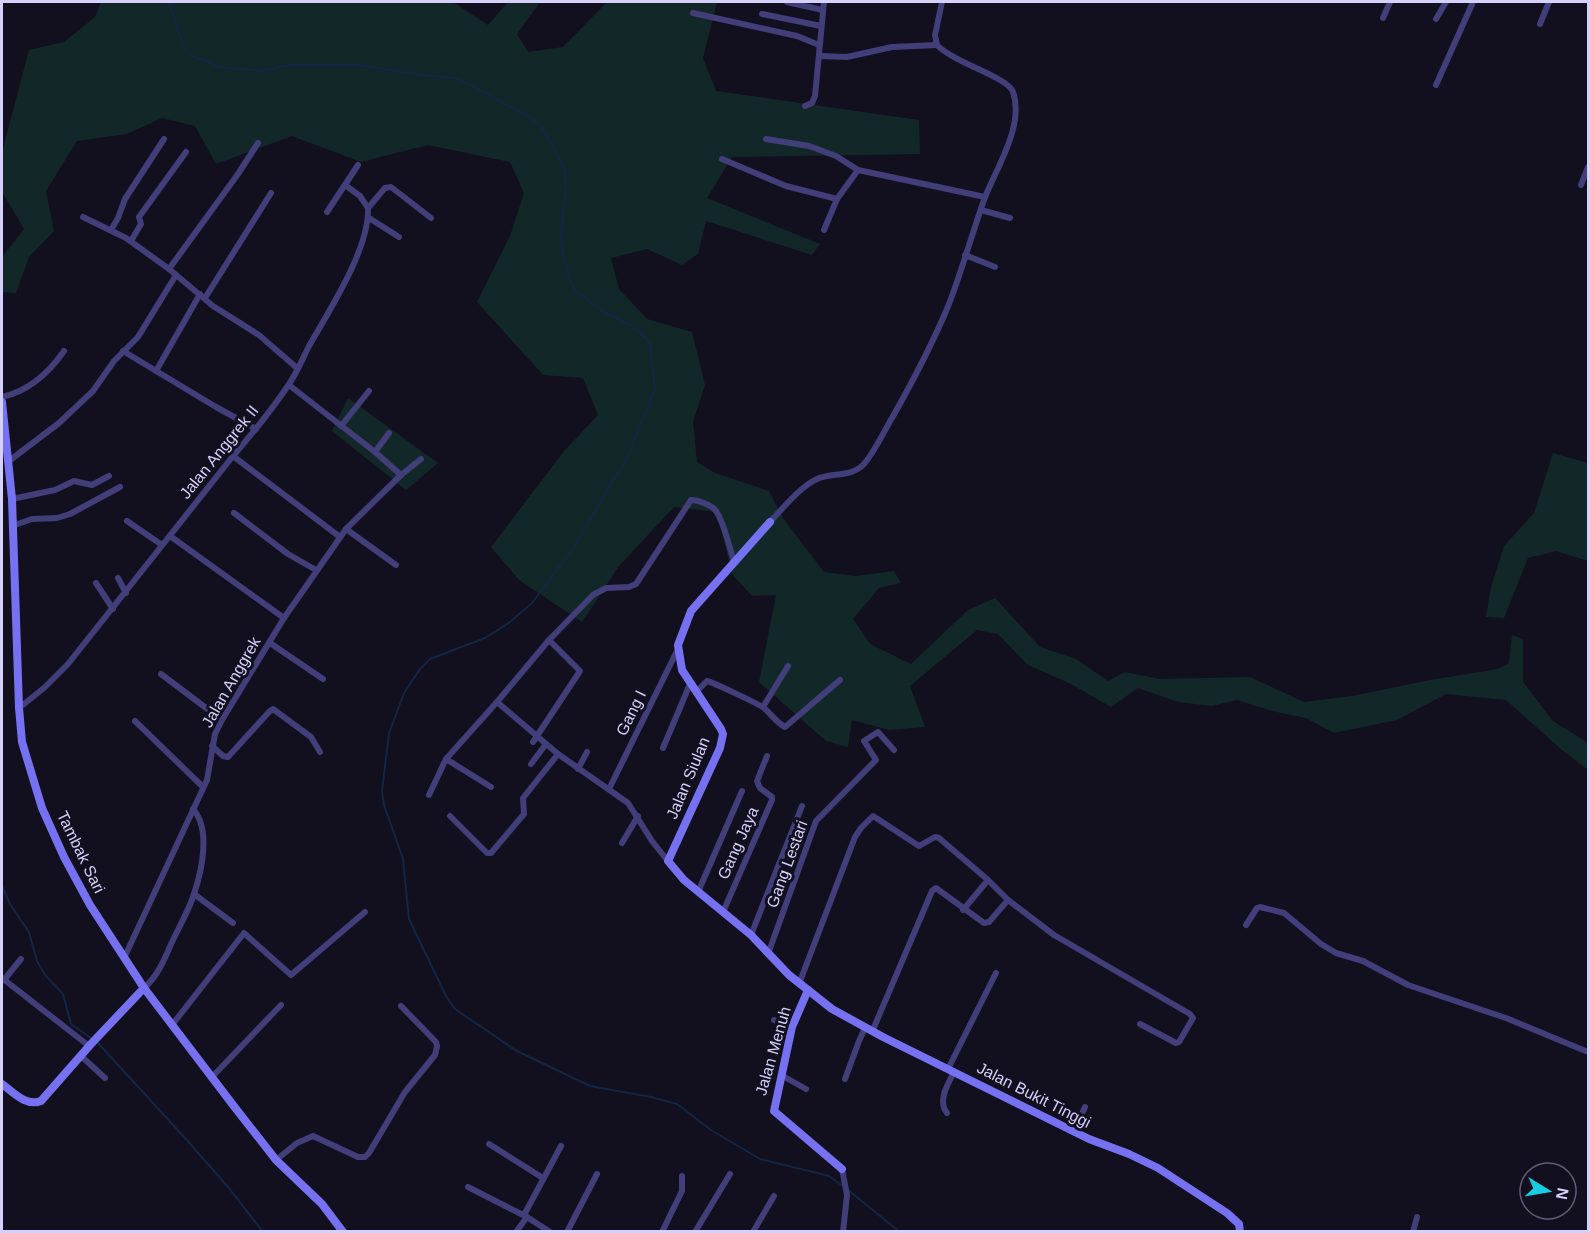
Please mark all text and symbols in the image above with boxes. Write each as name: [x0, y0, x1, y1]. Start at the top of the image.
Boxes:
street label: Jalan Anggrek II: [176, 402, 262, 502]
street label: Jalan Anggrek: [198, 633, 264, 730]
street label: Gang I: [613, 688, 649, 738]
street label: Jalan Siulan: [663, 735, 713, 821]
street label: Gang Jaya: [714, 804, 762, 882]
street label: Tambak Sari: [54, 808, 108, 896]
street label: Gang Lestari: [763, 818, 811, 910]
street label: Jalan Menuh: [752, 1005, 794, 1097]
street label: Jalan Bukit Tinggi: [974, 1059, 1094, 1131]
north arrow: [1518, 1161, 1578, 1221]
text: N: [1553, 1186, 1572, 1201]

